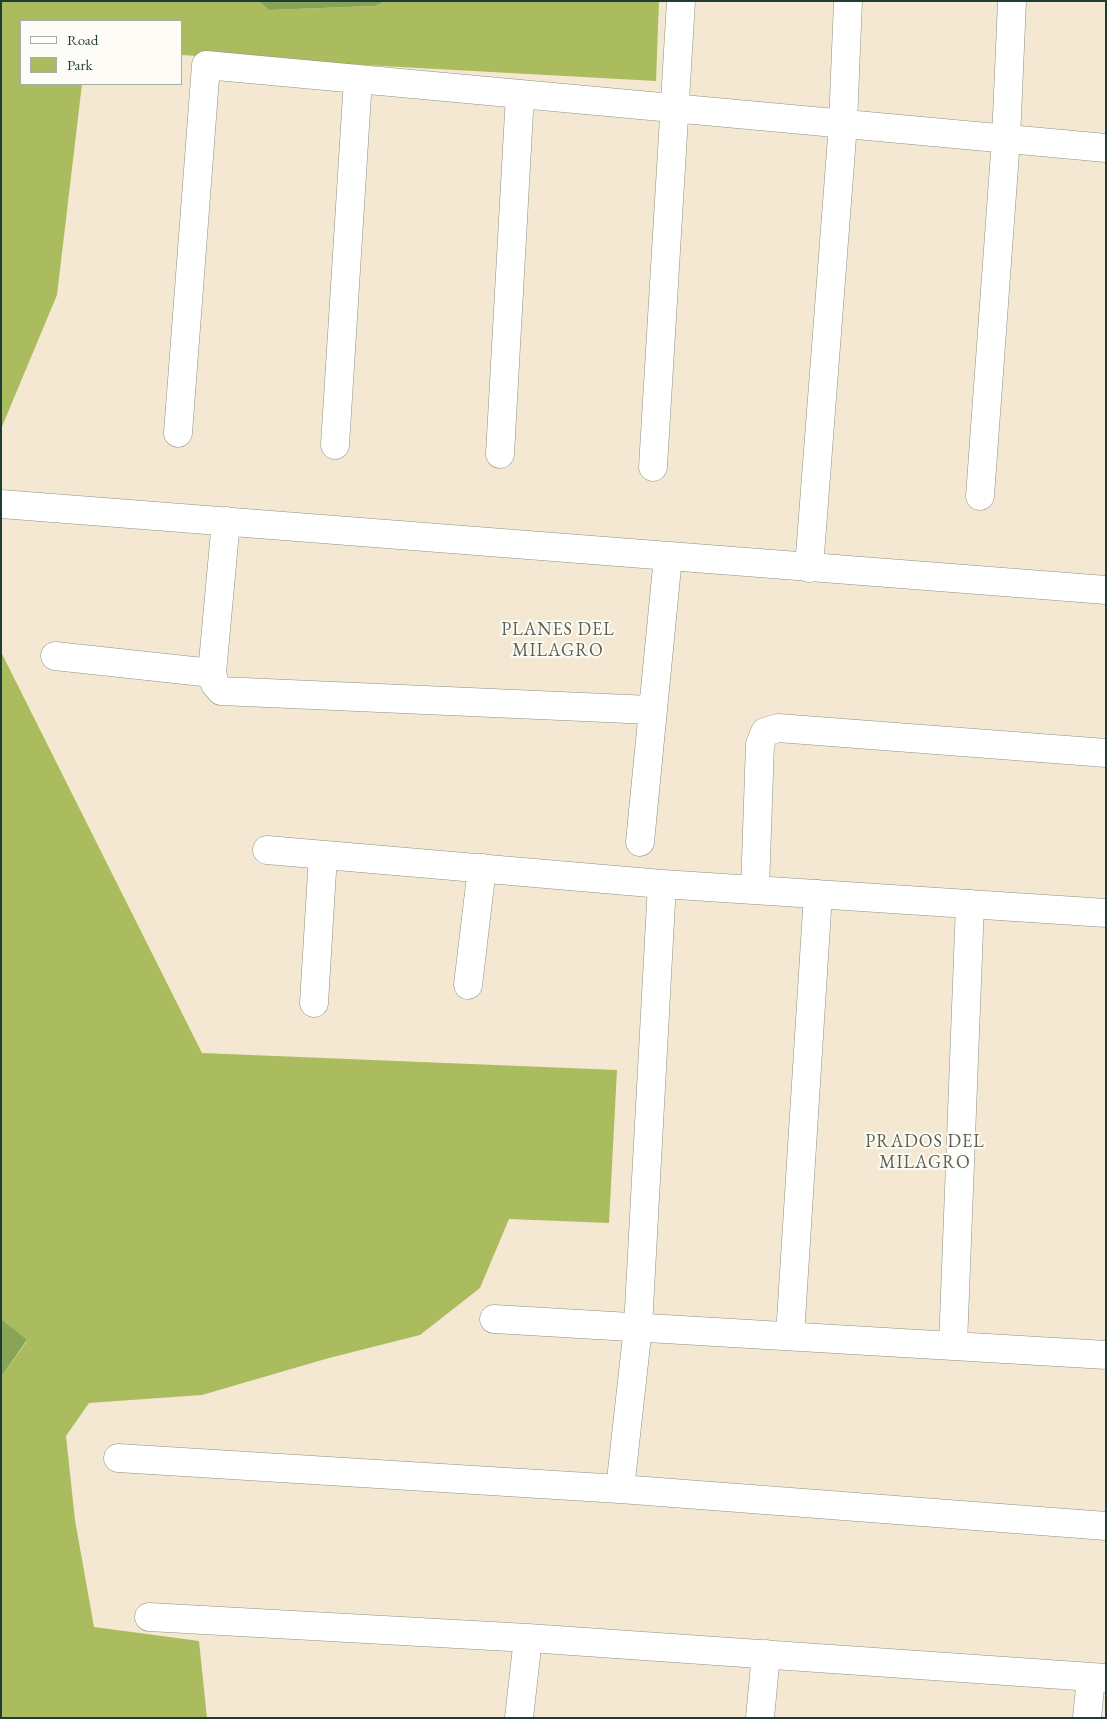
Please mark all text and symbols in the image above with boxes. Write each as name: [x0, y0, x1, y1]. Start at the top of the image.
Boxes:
legend: [20, 20, 182, 85]
text: Road: [67, 30, 98, 49]
text: Park: [67, 55, 93, 74]
district label: PLANES DEL MILAGRO: [500, 619, 616, 662]
district label: PRADOS DEL MILAGRO: [864, 1131, 986, 1174]

